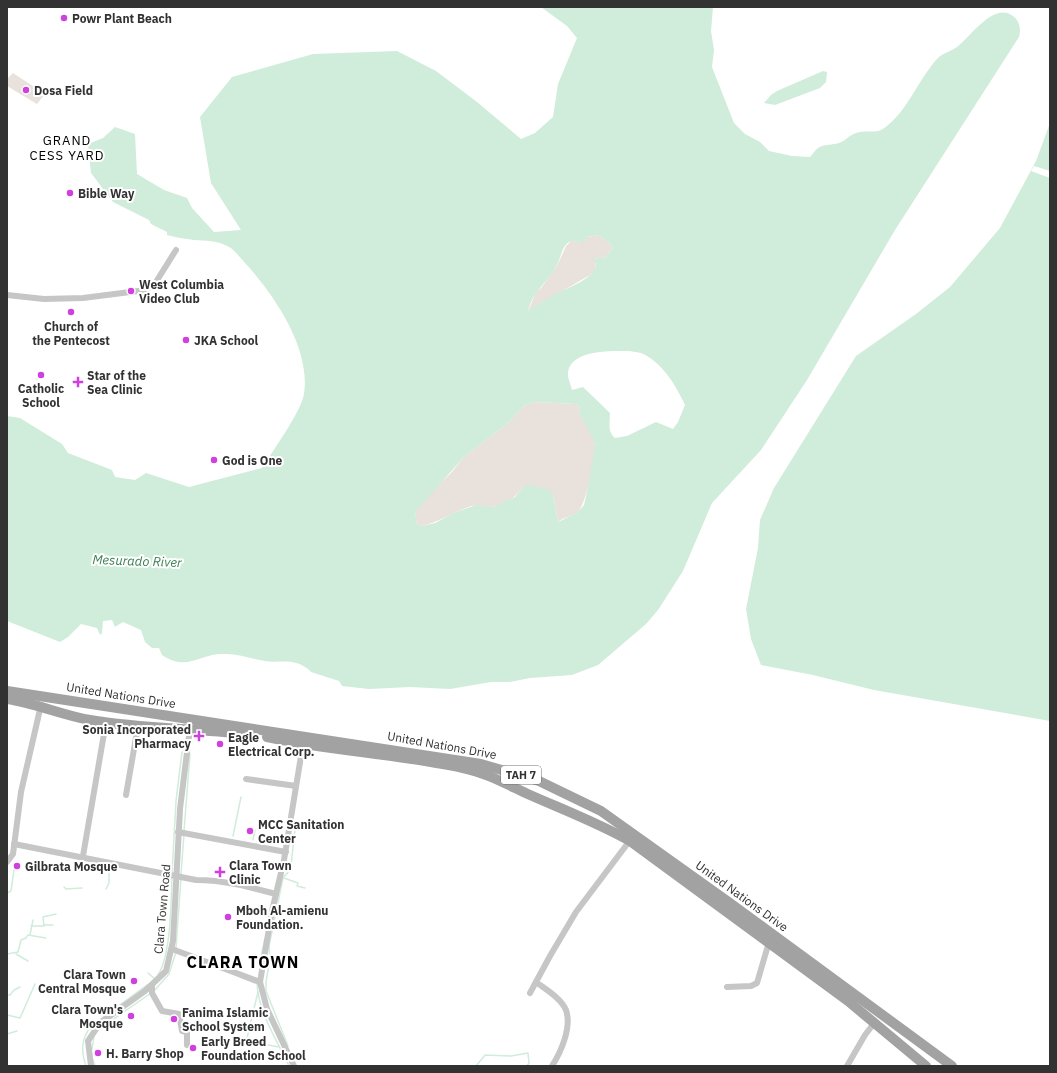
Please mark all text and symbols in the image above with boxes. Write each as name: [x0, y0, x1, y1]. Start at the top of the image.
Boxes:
place label: Powr Plant Beach: [72, 11, 172, 26]
marker: Powr Plant Beach: [59, 13, 69, 23]
place label: Dosa Field: [34, 83, 93, 98]
marker: Dosa Field: [21, 85, 31, 95]
district label: GRAND CESS YARD: [29, 132, 105, 164]
place label: Bible Way: [78, 186, 135, 201]
marker: Bible Way: [65, 188, 75, 198]
place label: West Columbia Video Club: [139, 277, 224, 306]
marker: West Columbia Video Club: [126, 286, 136, 296]
marker: Church of the Pentecost: [66, 307, 76, 317]
place label: Church of the Pentecost: [32, 319, 110, 348]
place label: JKA School: [194, 333, 258, 348]
marker: JKA School: [181, 335, 191, 345]
place label: Star of the Sea Clinic: [87, 368, 146, 397]
marker: Catholic School: [36, 370, 46, 380]
marker: Star of the Sea Clinic: [72, 376, 84, 388]
place label: Catholic School: [18, 381, 64, 410]
place label: God is One: [222, 453, 283, 468]
marker: God is One: [209, 455, 219, 465]
water label: Mesurado River: [92, 551, 183, 571]
street label: United Nations Drive: [65, 679, 177, 711]
place label: Sonia Incorporated Pharmacy: [82, 722, 192, 751]
street label: United Nations Drive: [386, 728, 498, 762]
place label: Eagle Electrical Corp.: [228, 730, 315, 759]
marker: Sonia Incorporated Pharmacy: [194, 731, 204, 741]
marker: Eagle Electrical Corp.: [215, 739, 225, 749]
road number: TAH 7: [501, 766, 541, 784]
place label: MCC Sanitation Center: [258, 817, 344, 846]
marker: MCC Sanitation Center: [245, 826, 255, 836]
street label: United Nations Drive: [693, 857, 792, 935]
place label: Clara Town Clinic: [229, 858, 292, 887]
place label: Gilbrata Mosque: [25, 859, 118, 874]
marker: Gilbrata Mosque: [12, 861, 22, 871]
street label: Clara Town Road: [151, 864, 173, 954]
marker: Clara Town Clinic: [214, 866, 226, 878]
place label: Mboh Al-amienu Foundation.: [236, 903, 329, 932]
marker: Mboh Al-amienu Foundation.: [223, 912, 233, 922]
district label: CLARA TOWN: [187, 952, 299, 972]
place label: Clara Town Central Mosque: [38, 967, 126, 996]
marker: Clara Town Central Mosque: [129, 976, 139, 986]
place label: Clara Town's Mosque: [51, 1002, 123, 1031]
place label: Fanima Islamic School System: [182, 1005, 268, 1034]
marker: Clara Town's Mosque: [126, 1011, 136, 1021]
marker: Fanima Islamic School System: [169, 1014, 179, 1024]
place label: Early Breed Foundation School: [201, 1034, 306, 1063]
marker: Early Breed Foundation School: [188, 1043, 198, 1053]
place label: H. Barry Shop: [106, 1046, 184, 1061]
marker: H. Barry Shop: [93, 1048, 103, 1058]

